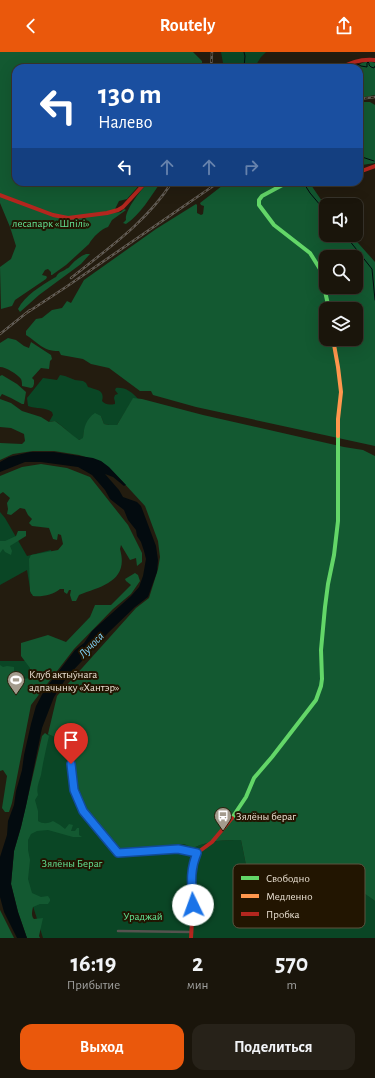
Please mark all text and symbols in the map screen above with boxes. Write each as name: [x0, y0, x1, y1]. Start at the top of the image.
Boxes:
icon: back: [20, 15, 42, 37]
icon: share: [333, 15, 355, 37]
text: Routely: [160, 17, 215, 35]
icon: left: [32, 80, 84, 132]
text: 130 m: [98, 81, 162, 109]
text: Налево: [98, 114, 152, 132]
icon: left: [114, 156, 136, 178]
icon: ahead: [156, 156, 178, 178]
icon: ahead: [198, 156, 220, 178]
icon: right: [240, 156, 262, 178]
map controls: [319, 198, 363, 346]
button: sound: [319, 198, 363, 242]
park label: лесапарк «Шпілі»: [12, 218, 90, 229]
button: search: [319, 250, 363, 294]
button: layers: [319, 302, 363, 346]
water label: Лучоса: [75, 630, 106, 661]
place label: Клуб актыўнага адпачынку «Хантэр»: [29, 669, 119, 693]
sports icon: Клуб актыўнага адпачынку «Хантэр»: [6, 670, 26, 695]
pin: [54, 723, 88, 764]
icon: arrive: [60, 729, 82, 751]
bus stop icon: Зялёны бераг: [213, 806, 233, 831]
place label: Зялёны бераг: [236, 811, 296, 822]
park label: Зялёны Бераг: [42, 858, 103, 869]
legend: [233, 864, 365, 928]
text: Свободно: [266, 873, 310, 884]
position arrow: [172, 884, 214, 926]
text: Медленно: [266, 891, 313, 902]
text: Пробка: [266, 909, 299, 920]
park label: Ураджай: [123, 911, 163, 922]
text: 16:19: [70, 952, 116, 976]
text: 2: [192, 952, 203, 976]
text: 570: [275, 952, 308, 976]
text: Прибытие: [67, 979, 120, 992]
text: мин: [187, 979, 208, 992]
text: m: [287, 979, 297, 992]
button: Выход: [20, 1024, 184, 1070]
button: Поделиться: [192, 1024, 355, 1070]

